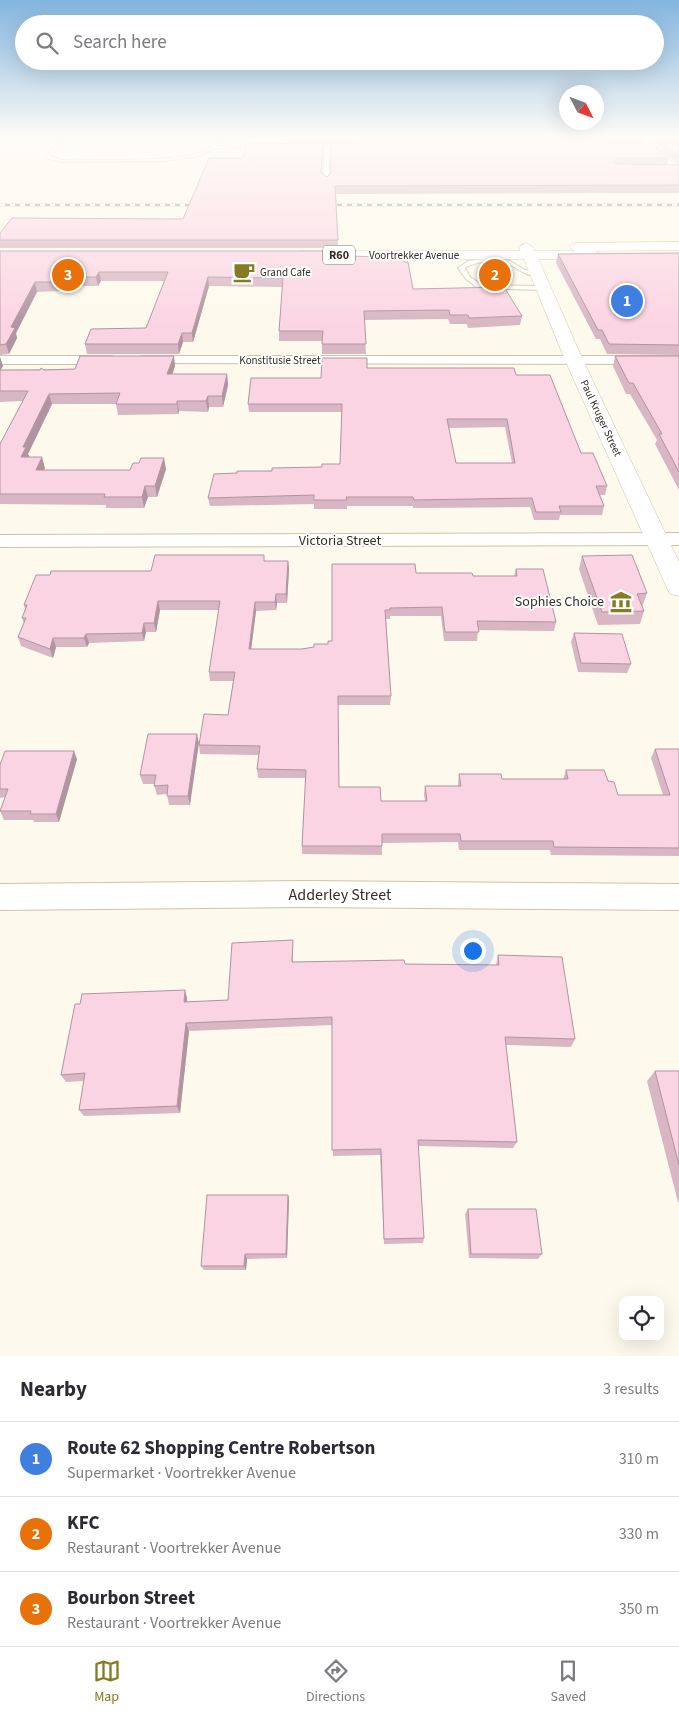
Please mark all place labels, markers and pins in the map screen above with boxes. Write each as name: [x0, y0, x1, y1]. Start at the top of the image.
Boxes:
pin: 3: [52, 256, 84, 294]
pin: 2: [479, 256, 511, 294]
cafe icon: Grand Cafe: [231, 259, 257, 285]
place label: Grand Cafe: [260, 265, 311, 280]
pin: 1: [611, 282, 643, 320]
museum icon: Sophies Choice: [608, 589, 634, 615]
place label: Sophies Choice: [515, 592, 604, 612]

